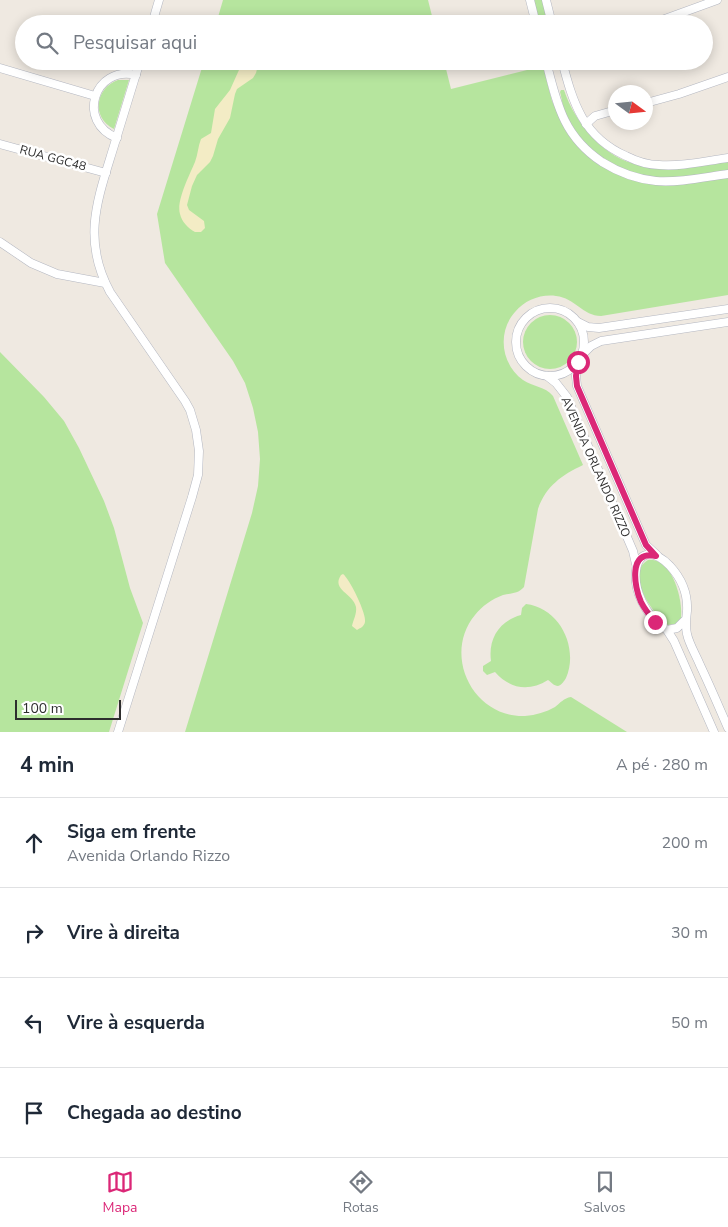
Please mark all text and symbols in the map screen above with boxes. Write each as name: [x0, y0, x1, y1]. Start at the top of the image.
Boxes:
search box: [15, 15, 713, 70]
icon: search: [33, 29, 61, 57]
text: Pesquisar aqui: [73, 30, 197, 56]
north arrow: [608, 85, 653, 130]
street label: RUA GGC48: [18, 141, 88, 175]
route start: [567, 351, 590, 374]
street label: AVENIDA ORLANDO RIZZO: [558, 394, 634, 540]
route end: [644, 611, 667, 634]
scale bar: [15, 697, 121, 720]
text: 100 m: [22, 699, 63, 718]
text: 4 min: [20, 751, 74, 779]
text: A pé · 280 m: [616, 754, 708, 776]
text: Siga em frente: [67, 819, 196, 845]
icon: ahead: [20, 829, 48, 857]
text: 200 m: [661, 832, 708, 854]
text: Avenida Orlando Rizzo: [67, 845, 230, 867]
icon: right: [20, 919, 48, 947]
text: Vire à direita: [67, 920, 180, 946]
text: 30 m: [671, 922, 708, 944]
icon: left: [20, 1009, 48, 1037]
text: Vire à esquerda: [67, 1010, 205, 1036]
text: 50 m: [671, 1012, 708, 1034]
icon: arrive: [20, 1099, 48, 1127]
text: Chegada ao destino: [67, 1100, 242, 1126]
tab: Mapa: [103, 1168, 138, 1217]
tab: Rotas: [343, 1168, 379, 1217]
tab: Salvos: [584, 1168, 625, 1217]

